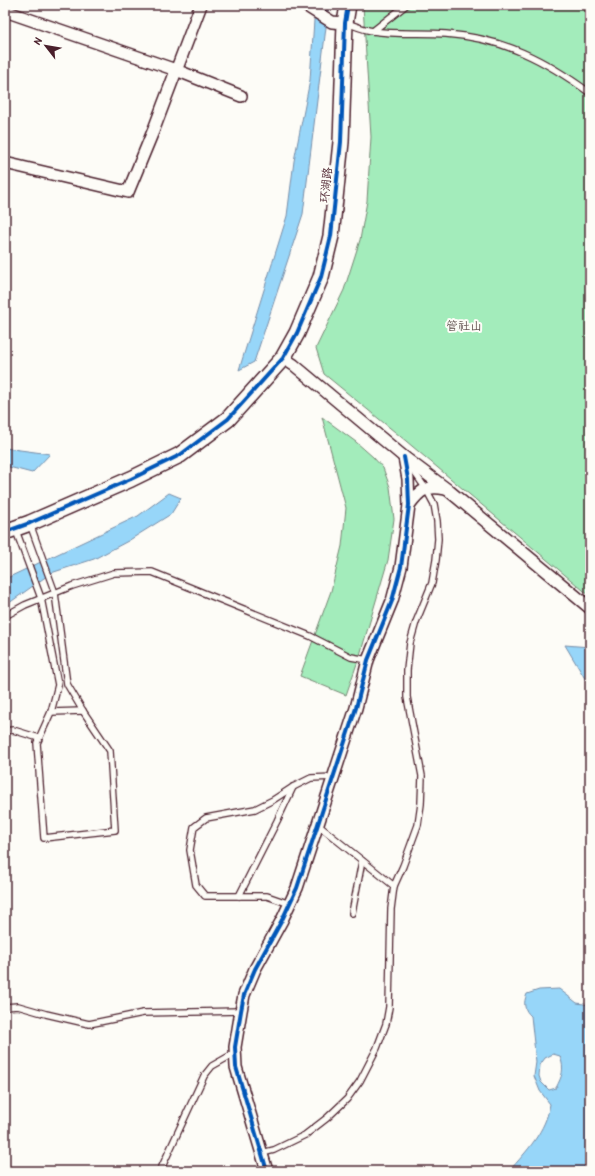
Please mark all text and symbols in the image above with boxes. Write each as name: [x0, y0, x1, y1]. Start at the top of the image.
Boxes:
north arrow: [26, 26, 66, 66]
text: N: [30, 35, 45, 47]
street label: 环湖路: [315, 166, 336, 204]
park label: 管社山: [446, 317, 482, 334]

